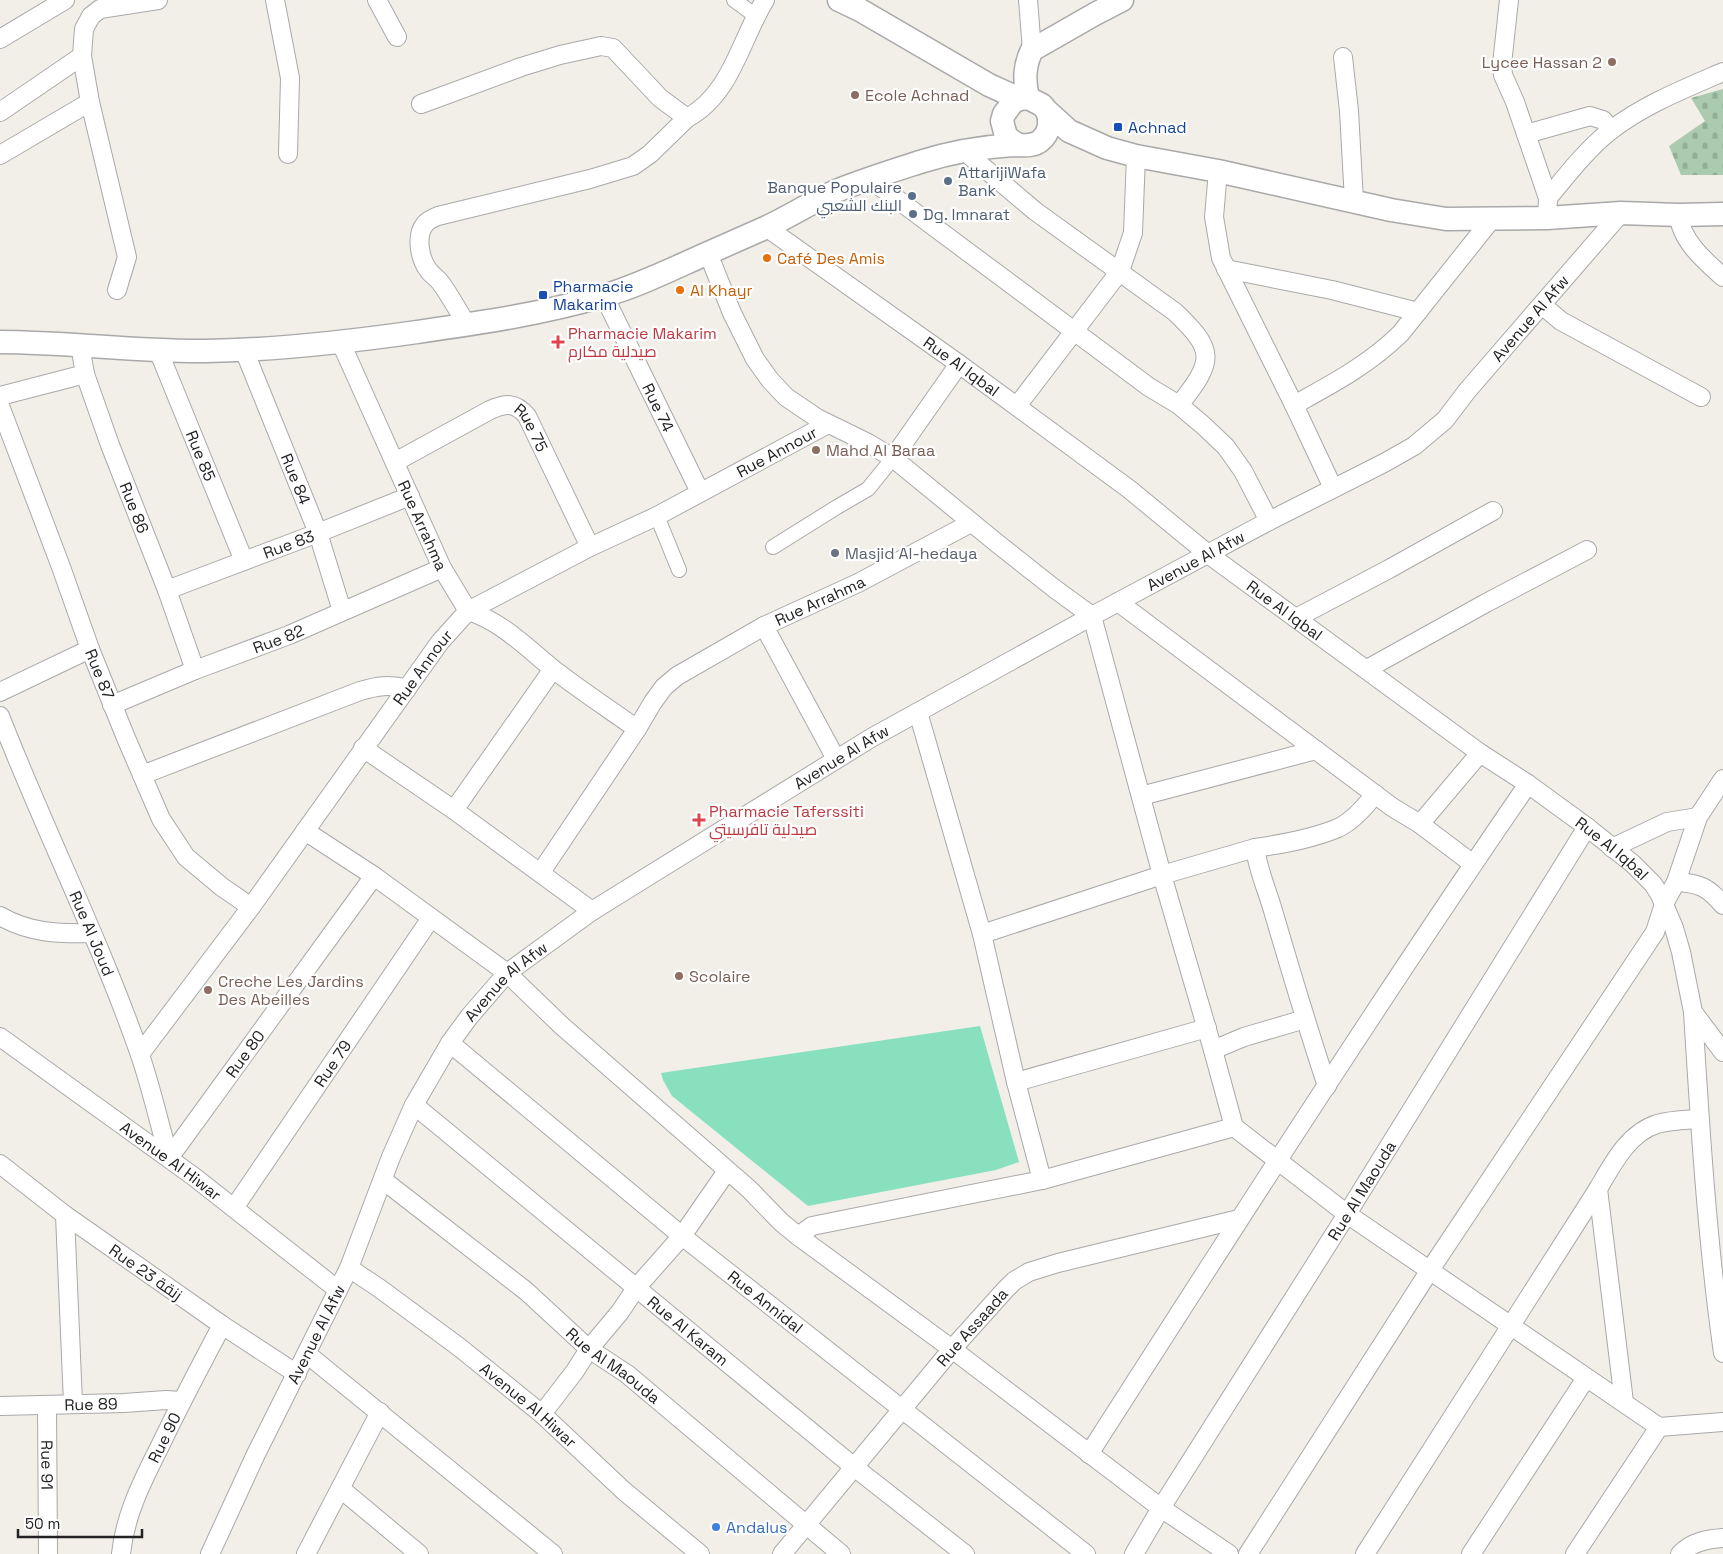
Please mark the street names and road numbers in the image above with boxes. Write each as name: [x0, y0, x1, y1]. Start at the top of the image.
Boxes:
street label: Avenue Al Afw: [1487, 271, 1574, 366]
street label: Rue Al Iqbal: [919, 332, 1003, 401]
street label: Rue 74: [637, 380, 679, 435]
street label: Rue 75: [510, 399, 553, 455]
street label: Rue Annour: [733, 422, 821, 482]
street label: Rue 85: [181, 427, 220, 484]
street label: Rue 84: [276, 450, 315, 508]
street label: Rue Arrahma: [393, 477, 452, 574]
street label: Rue 86: [115, 479, 154, 536]
street label: Rue 83: [260, 525, 317, 564]
street label: Avenue Al Afw: [1143, 526, 1248, 596]
street label: Rue Arrahma: [771, 571, 869, 631]
street label: Rue Al Iqbal: [1242, 576, 1327, 645]
street label: Rue 82: [250, 620, 307, 659]
street label: Rue Annour: [388, 625, 457, 710]
street label: Rue 87: [80, 646, 119, 702]
street label: Avenue Al Afw: [790, 720, 893, 794]
street label: Rue Al Iqbal: [1571, 812, 1653, 885]
street label: Rue Al Joud: [64, 888, 119, 979]
street label: Avenue Al Afw: [460, 937, 552, 1026]
street label: Rue 80: [221, 1026, 270, 1082]
street label: Rue 79: [309, 1036, 356, 1091]
street label: Avenue Al Hiwar: [116, 1117, 226, 1205]
street label: Rue Al Maouda: [1323, 1137, 1401, 1244]
street label: Rue 23 زنقة: [105, 1239, 186, 1305]
street label: Rue Annidal: [723, 1266, 807, 1338]
street label: Avenue Al Afw: [283, 1281, 350, 1387]
street label: Rue Assaada: [932, 1284, 1013, 1371]
street label: Rue Al Karam: [643, 1291, 733, 1371]
street label: Rue Al Maouda: [561, 1323, 665, 1409]
street label: Avenue Al Hiwar: [475, 1358, 581, 1452]
street label: Rue 89: [64, 1393, 118, 1415]
street label: Rue 90: [143, 1409, 186, 1466]
street label: Rue 91: [36, 1440, 58, 1490]

